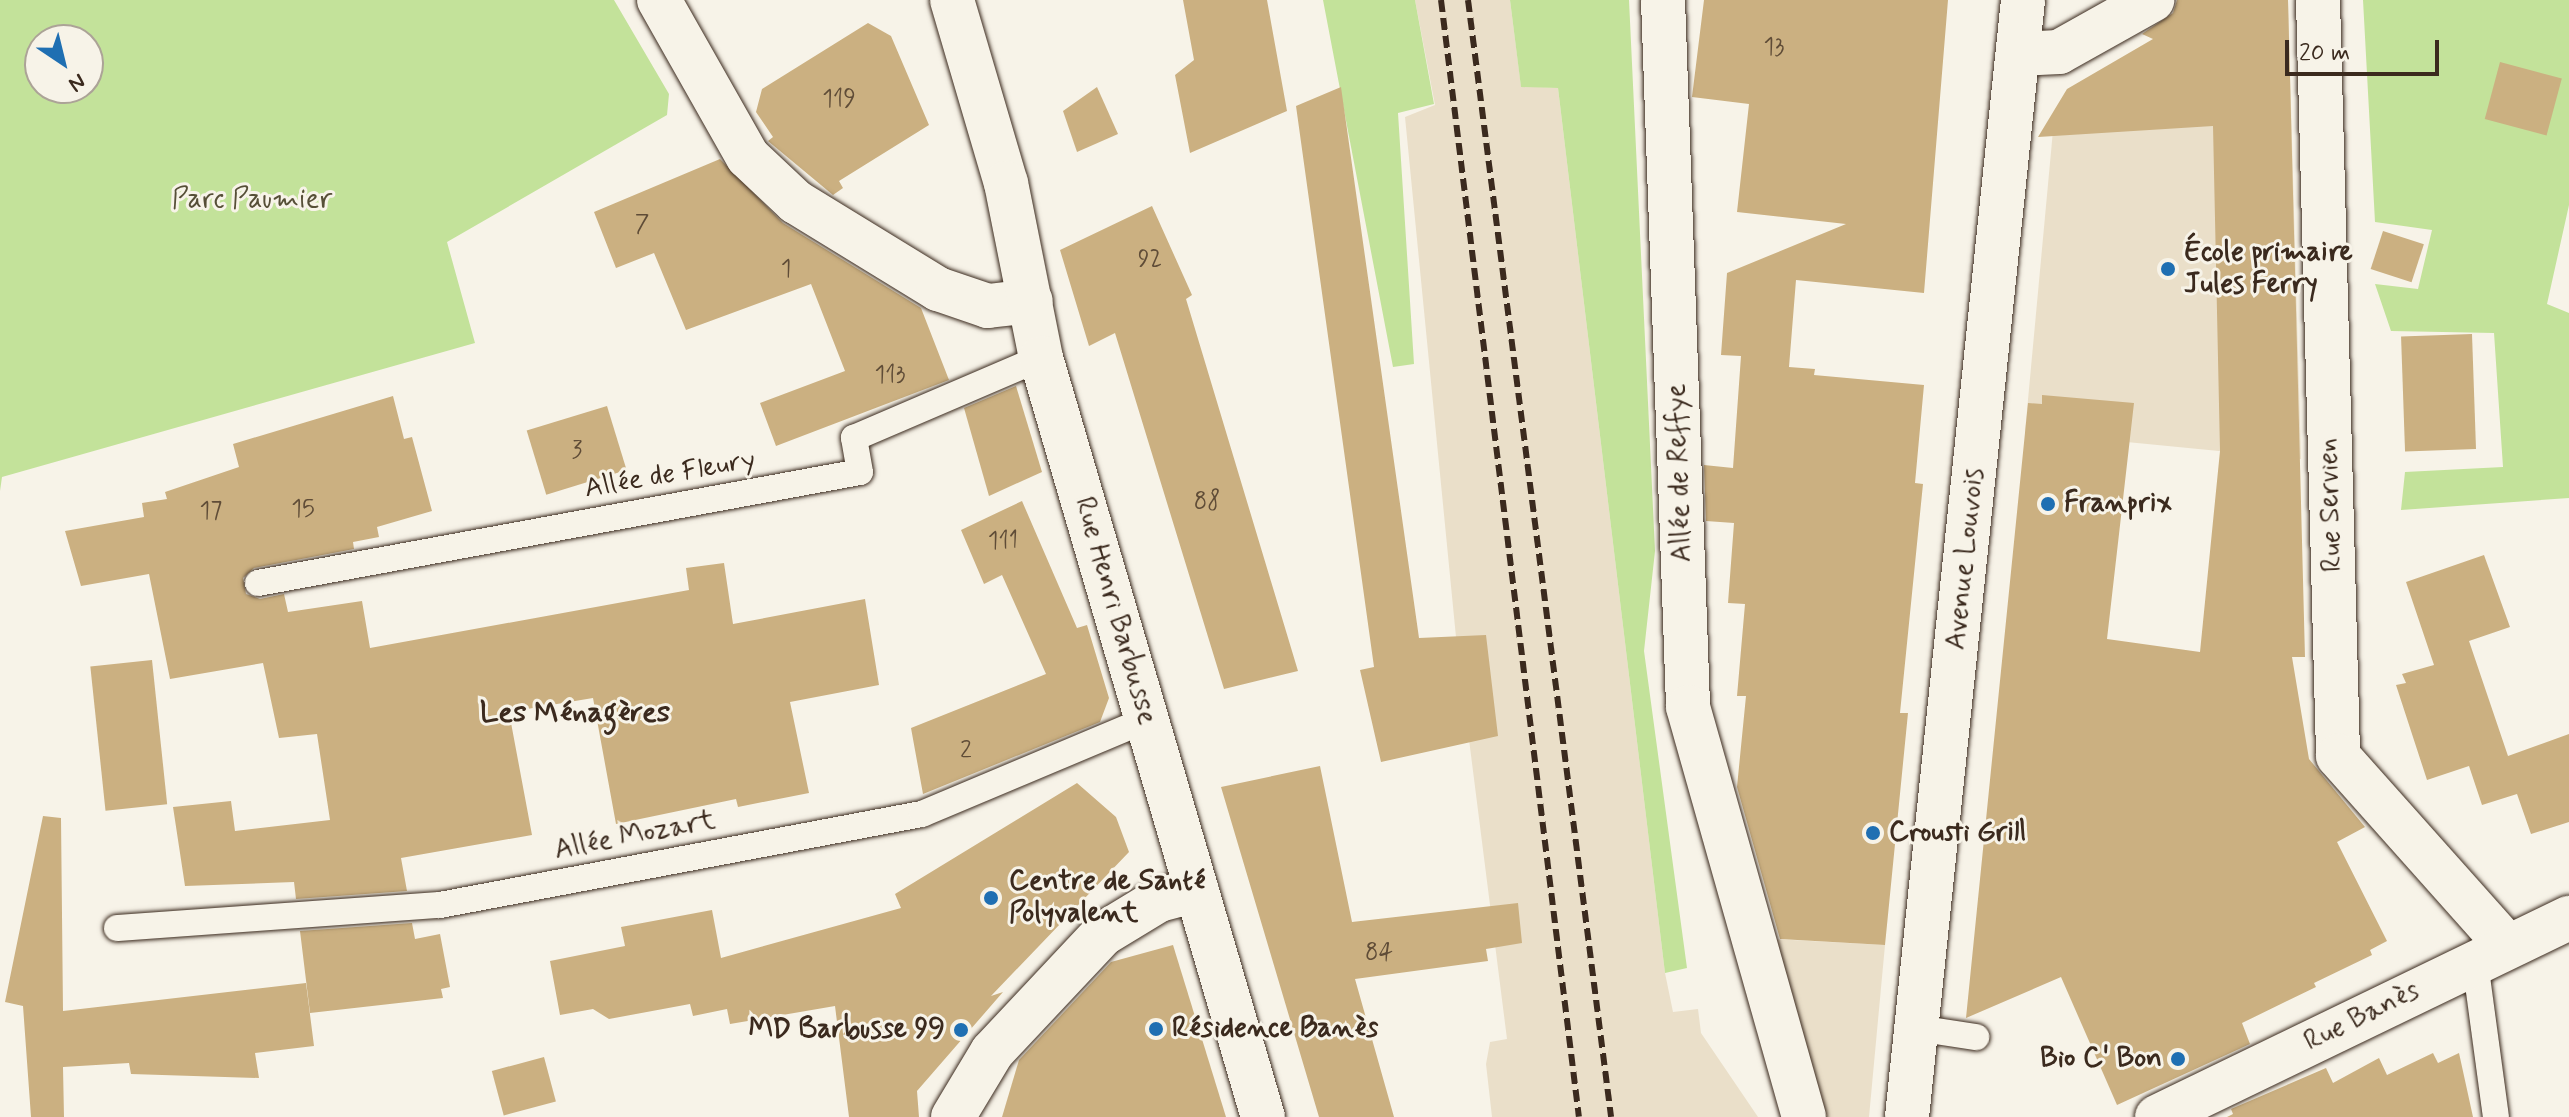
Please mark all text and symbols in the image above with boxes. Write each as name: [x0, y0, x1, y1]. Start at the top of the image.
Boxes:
north arrow: [24, 24, 104, 104]
scale bar: [2289, 24, 2443, 74]
house number: 13: [1764, 34, 1784, 62]
text: 20 m: [2299, 38, 2350, 69]
text: N: [63, 66, 91, 98]
house number: 119: [822, 86, 856, 114]
park label: Parc Paumier: [172, 183, 332, 217]
house number: 7: [635, 211, 649, 239]
place label: École primaire Jules Ferry: [2184, 236, 2357, 302]
house number: 92: [1138, 246, 1162, 274]
house number: 1: [781, 256, 791, 284]
marker: École primaire Jules Ferry: [2159, 260, 2177, 278]
house number: 113: [875, 362, 905, 390]
street label: Allée de Reffye: [1660, 383, 1700, 563]
house number: 3: [572, 437, 582, 465]
street label: Rue Servien: [2312, 437, 2350, 573]
street label: Allée de Fleury: [582, 443, 758, 507]
street label: Avenue Louvois: [1940, 470, 1992, 648]
place label: Franprix: [2064, 487, 2172, 521]
house number: 88: [1194, 488, 1220, 516]
marker: Franprix: [2039, 495, 2057, 513]
house number: 15: [291, 496, 315, 524]
street label: Rue Henri Barbusse: [1067, 496, 1163, 726]
house number: 17: [200, 498, 222, 526]
house number: 111: [988, 528, 1018, 556]
district label: Les Ménagères: [479, 695, 671, 731]
house number: 2: [960, 737, 972, 765]
street label: Allée Mozart: [553, 804, 717, 868]
place label: Crousti Grill: [1889, 816, 2026, 850]
marker: Crousti Grill: [1864, 824, 1882, 842]
place label: Centre de Santé Polyvalent: [1009, 865, 1209, 931]
marker: Centre de Santé Polyvalent: [980, 887, 1002, 909]
house number: 84: [1365, 939, 1393, 967]
street label: Rue Banès: [2300, 975, 2424, 1059]
place label: Résidence Banès: [1172, 1012, 1373, 1046]
place label: MD Barbusse 99: [750, 1013, 945, 1047]
marker: Résidence Banès: [1147, 1020, 1165, 1038]
marker: MD Barbusse 99: [952, 1021, 970, 1039]
place label: Bio C' Bon: [2040, 1042, 2162, 1076]
marker: Bio C' Bon: [2169, 1050, 2187, 1068]

